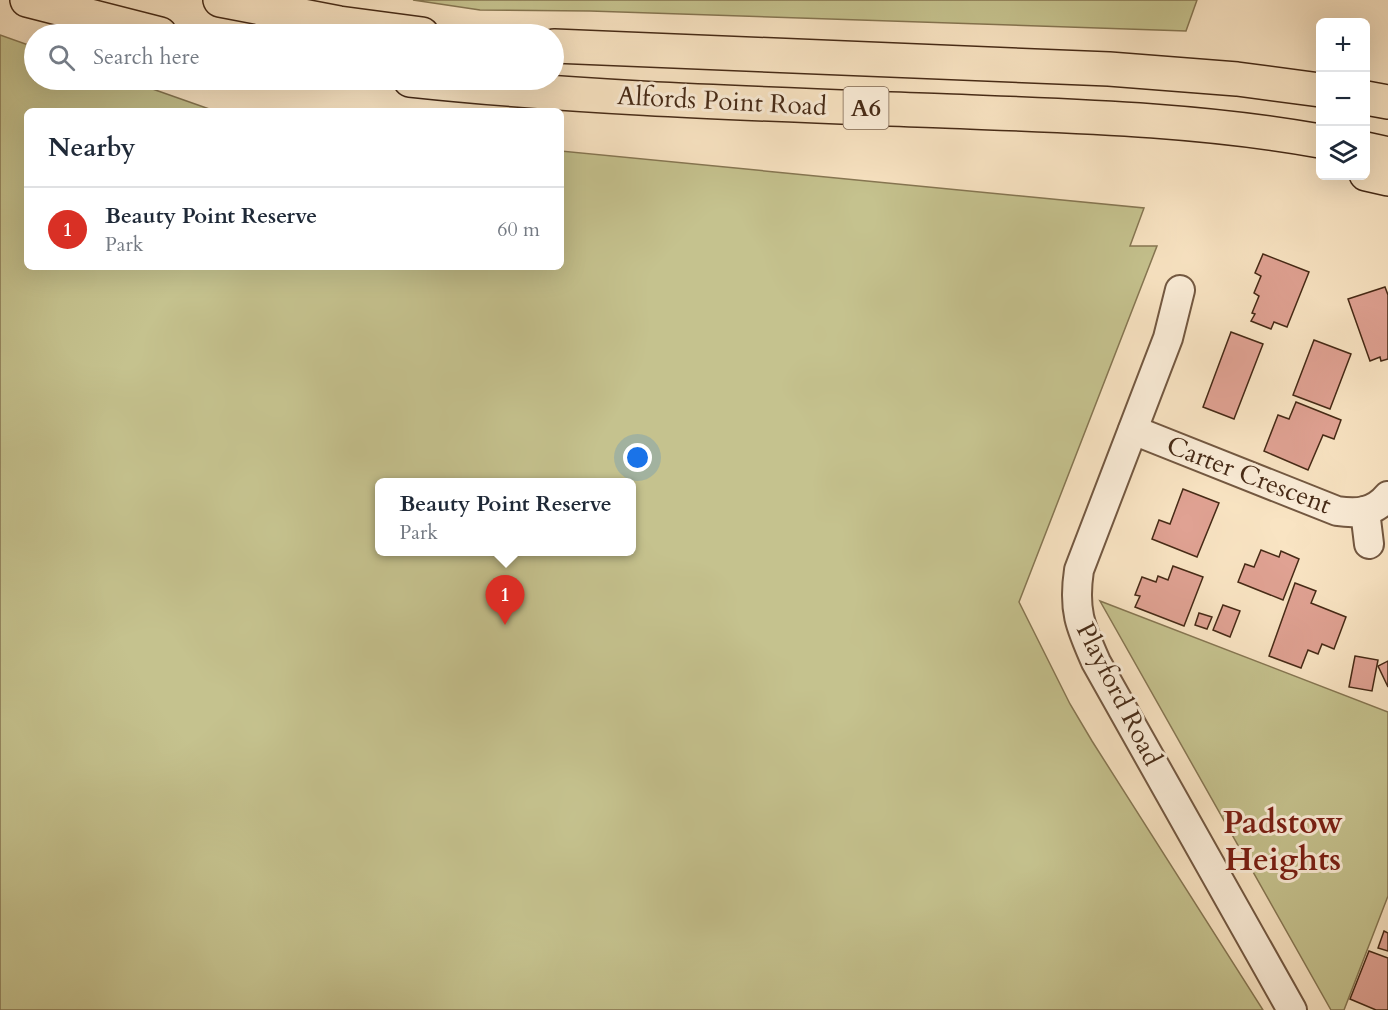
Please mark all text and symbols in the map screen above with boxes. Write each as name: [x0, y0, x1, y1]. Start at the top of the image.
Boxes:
map controls: [1316, 18, 1370, 180]
button: +: [1316, 18, 1370, 72]
search box: [24, 24, 564, 90]
icon: search: [45, 41, 78, 74]
text: Search here: [93, 42, 200, 72]
button: −: [1316, 72, 1370, 126]
street label: Alfords Point Road: [616, 78, 828, 124]
road number: A6: [844, 87, 888, 129]
button: layers: [1316, 126, 1370, 180]
text: Nearby: [48, 130, 136, 165]
text: Beauty Point Reserve: [105, 201, 317, 231]
text: 1: [62, 216, 73, 243]
text: 60 m: [497, 216, 540, 243]
text: Park: [105, 231, 143, 258]
street label: Carter Crescent: [1162, 428, 1336, 522]
your location: [623, 443, 652, 472]
popup: [375, 478, 636, 556]
text: Beauty Point Reserve: [399, 489, 612, 519]
text: Park: [399, 519, 438, 546]
pin: 1: [486, 576, 524, 625]
street label: Playford Road: [1068, 616, 1170, 772]
district label: Padstow Heights: [1223, 801, 1343, 882]

